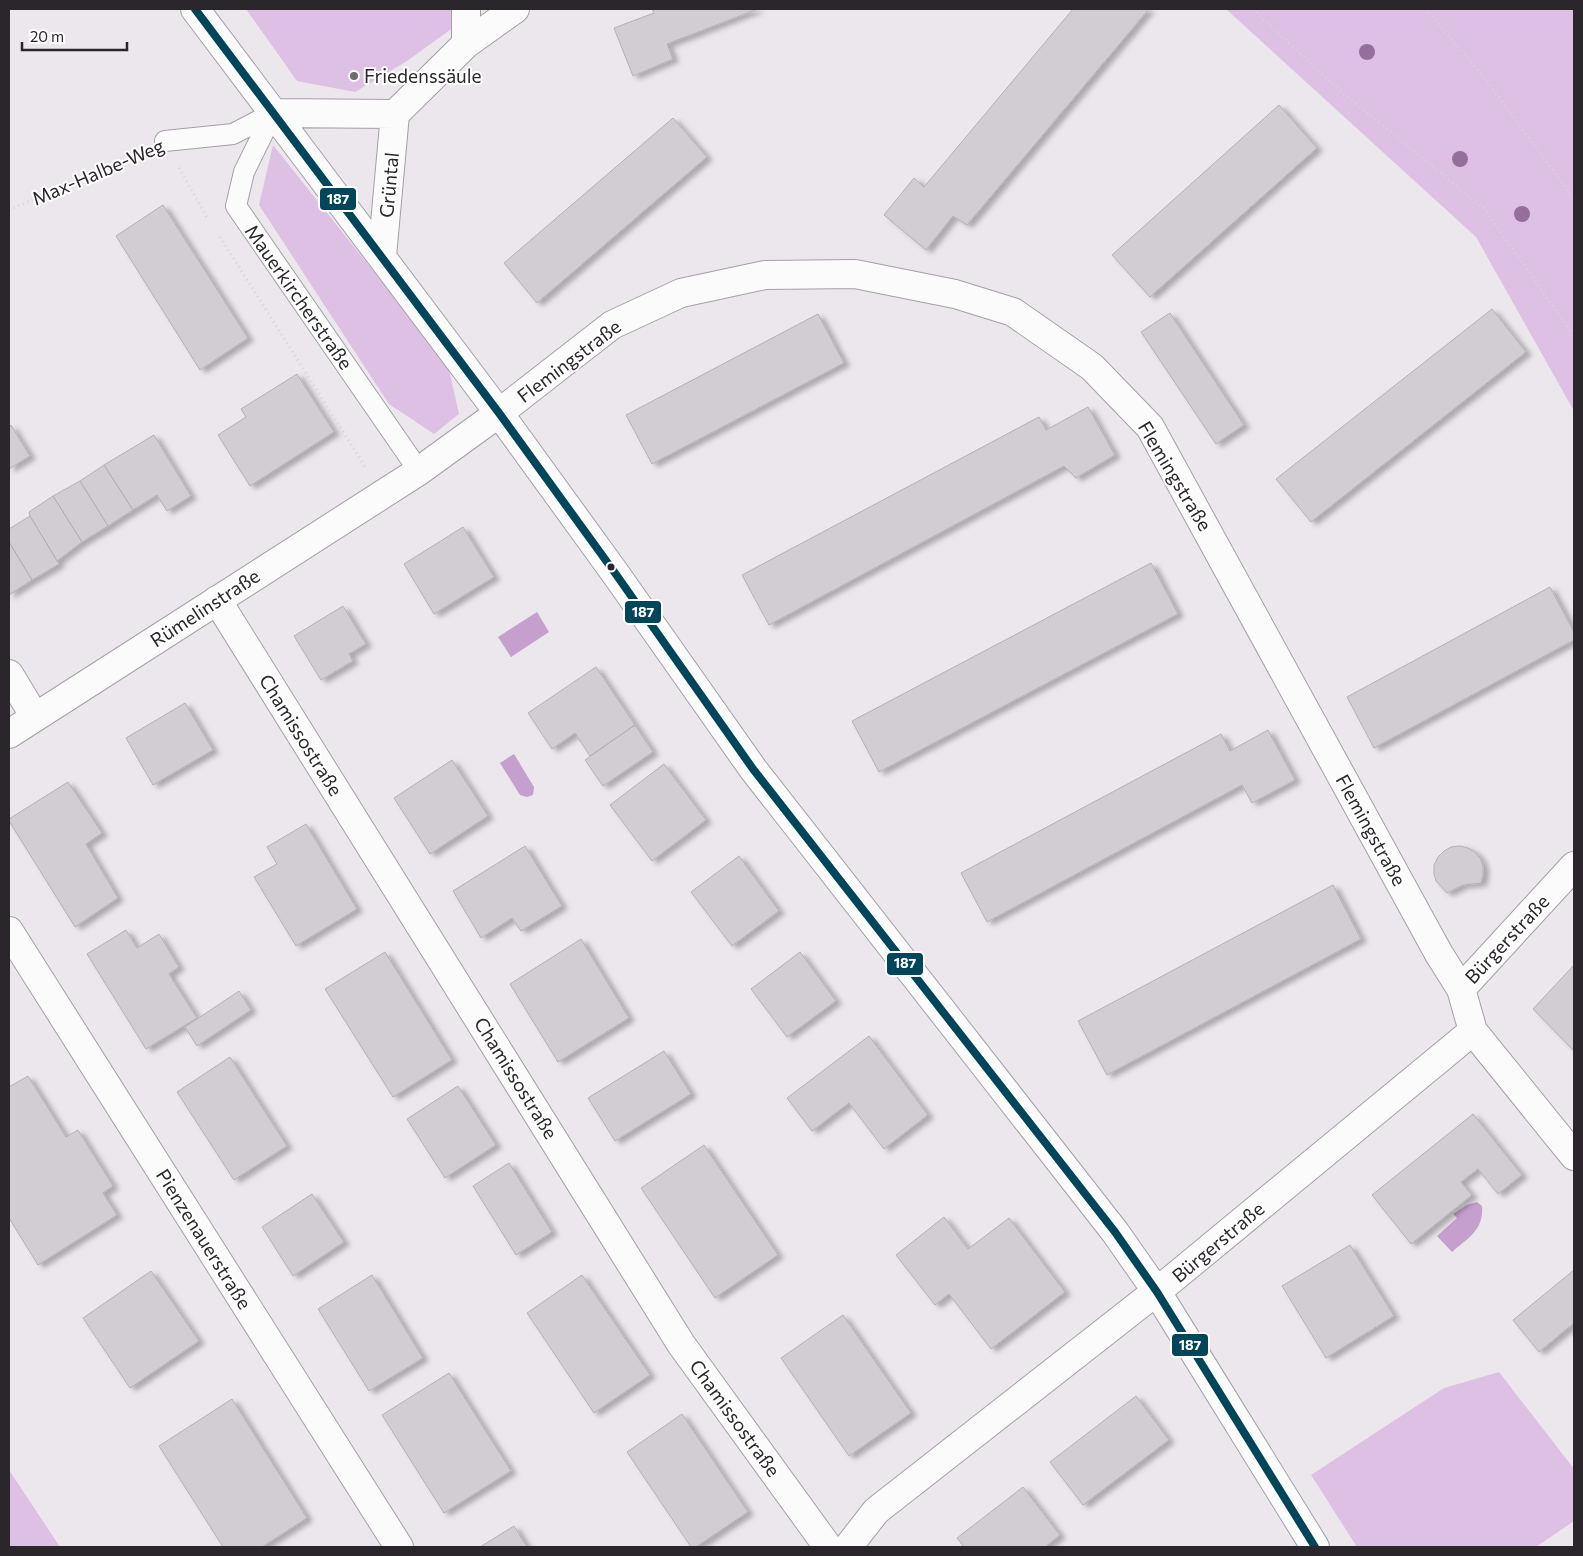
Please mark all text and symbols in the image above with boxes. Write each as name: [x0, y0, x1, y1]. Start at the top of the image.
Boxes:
scale bar: [22, 20, 128, 52]
text: 20 m: [30, 27, 64, 45]
place label: Friedenssäule: [364, 64, 482, 87]
marker: Friedenssäule: [348, 70, 360, 82]
street label: Max-Halbe-Weg: [28, 133, 167, 210]
street label: Grüntal: [374, 151, 403, 219]
line badge: 187: [319, 187, 357, 211]
text: 187: [327, 190, 350, 207]
street label: Mauerkircherstraße: [241, 220, 358, 374]
street label: Flemingstraße: [512, 314, 625, 407]
street label: Flemingstraße: [1134, 417, 1217, 535]
unlabelled marker: [606, 562, 616, 572]
street label: Rümelinstraße: [146, 564, 264, 651]
line badge: 187: [624, 600, 662, 624]
text: 187: [632, 603, 655, 620]
street label: Chamissostraße: [255, 670, 348, 800]
street label: Flemingstraße: [1331, 770, 1411, 889]
street label: Bürgerstraße: [1460, 889, 1554, 988]
line badge: 187: [886, 952, 924, 976]
text: 187: [894, 954, 917, 971]
street label: Chamissostraße: [470, 1013, 563, 1143]
street label: Pienzenauerstraße: [152, 1164, 257, 1313]
street label: Bürgerstraße: [1167, 1196, 1268, 1287]
line badge: 187: [1171, 1333, 1209, 1357]
text: 187: [1179, 1336, 1202, 1353]
street label: Chamissostraße: [685, 1355, 786, 1481]

